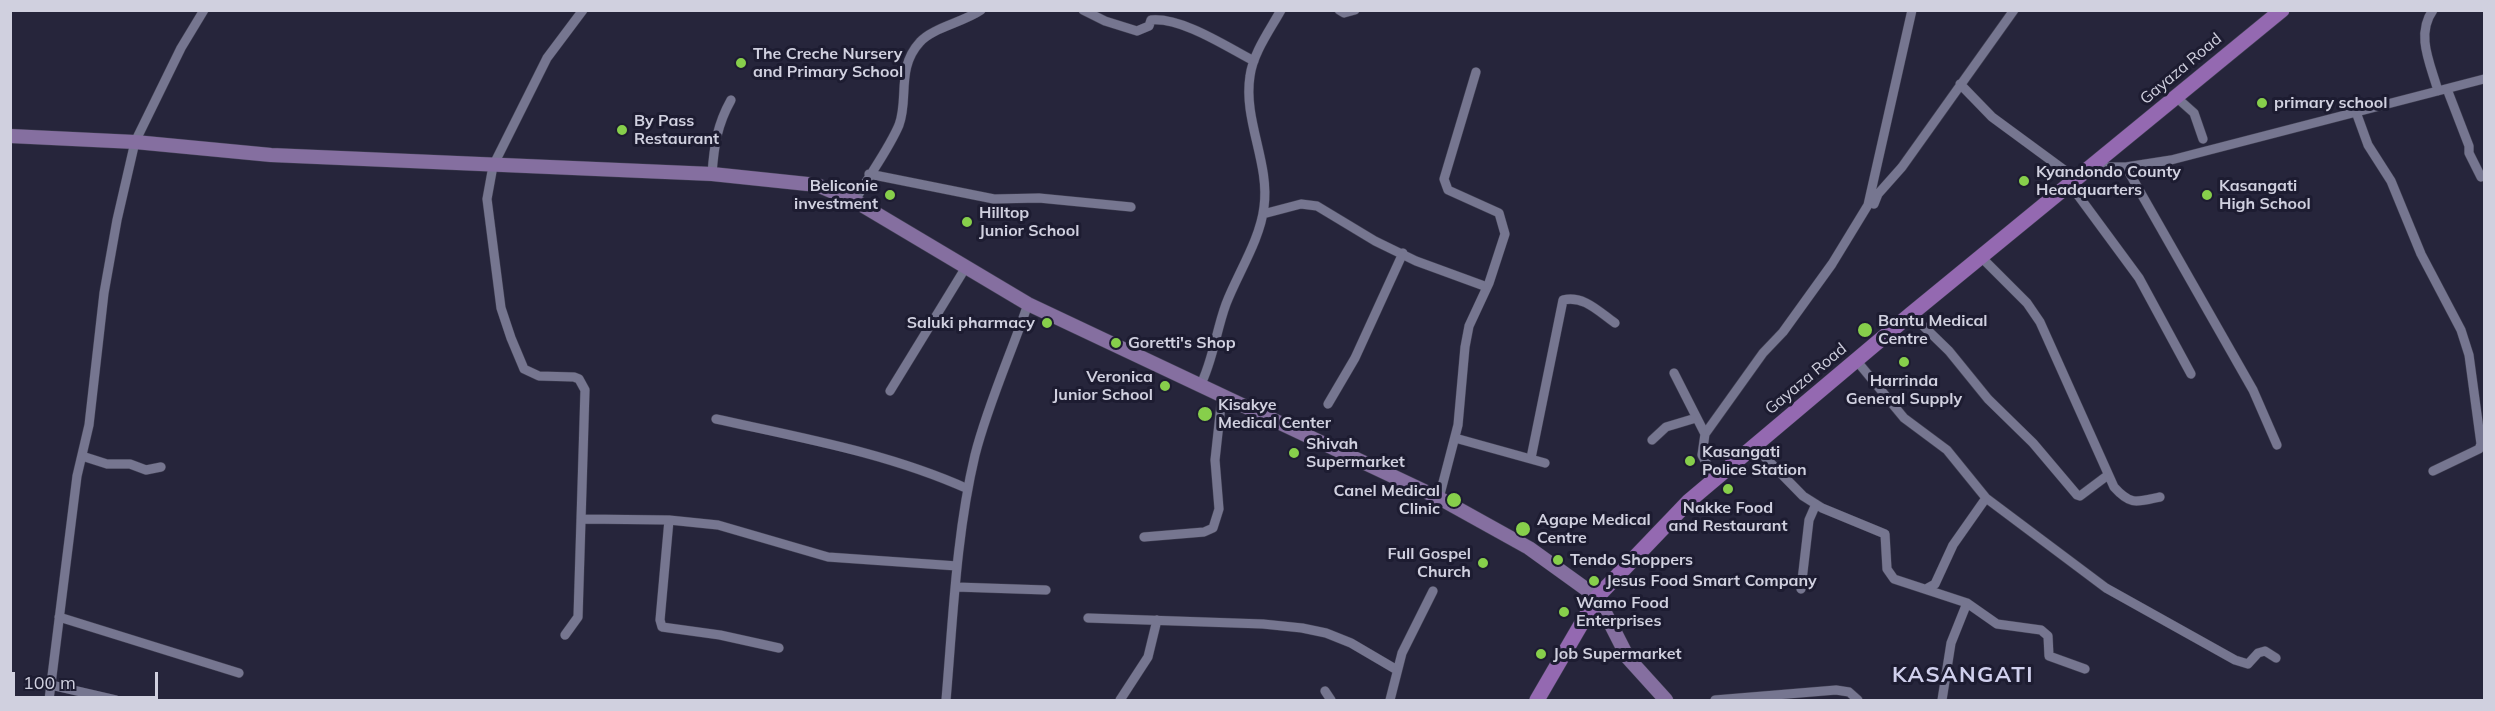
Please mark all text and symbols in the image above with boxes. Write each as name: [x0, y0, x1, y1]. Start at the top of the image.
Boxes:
street label: Gayaza Road: [2136, 29, 2226, 109]
place label: The Creche Nursery and Primary School: [753, 44, 903, 82]
marker: The Creche Nursery and Primary School: [734, 56, 748, 70]
place label: primary school: [2274, 93, 2387, 113]
marker: primary school: [2255, 96, 2269, 110]
place label: By Pass Restaurant: [634, 111, 719, 149]
marker: By Pass Restaurant: [615, 123, 629, 137]
place label: Kyandondo County Headquarters: [2036, 162, 2181, 200]
marker: Kyandondo County Headquarters: [2017, 174, 2031, 188]
place label: Beliconie investment: [794, 176, 878, 214]
place label: Kasangati High School: [2219, 176, 2311, 214]
marker: Beliconie investment: [883, 188, 897, 202]
marker: Kasangati High School: [2200, 188, 2214, 202]
place label: Hilltop Junior School: [979, 203, 1079, 241]
marker: Hilltop Junior School: [960, 215, 974, 229]
place label: Bantu Medical Centre: [1878, 311, 1987, 349]
place label: Saluki pharmacy: [907, 313, 1035, 333]
marker: Saluki pharmacy: [1040, 316, 1054, 330]
marker: Bantu Medical Centre: [1856, 321, 1874, 339]
place label: Goretti's Shop: [1128, 333, 1236, 353]
marker: Goretti's Shop: [1109, 336, 1123, 350]
street label: Gayaza Road: [1761, 339, 1851, 419]
marker: Harrinda General Supply: [1897, 355, 1911, 369]
place label: Veronica Junior School: [1053, 367, 1153, 405]
place label: Harrinda General Supply: [1846, 371, 1962, 409]
marker: Veronica Junior School: [1158, 379, 1172, 393]
place label: Kisakye Medical Center: [1218, 395, 1331, 433]
marker: Kisakye Medical Center: [1196, 405, 1214, 423]
place label: Shivah Supermarket: [1306, 434, 1405, 472]
place label: Kasangati Police Station: [1702, 442, 1807, 480]
marker: Shivah Supermarket: [1287, 446, 1301, 460]
marker: Kasangati Police Station: [1683, 454, 1697, 468]
place label: Canel Medical Clinic: [1334, 481, 1440, 519]
marker: Nakke Food and Restaurant: [1721, 482, 1735, 496]
marker: Canel Medical Clinic: [1445, 491, 1463, 509]
place label: Nakke Food and Restaurant: [1669, 498, 1787, 536]
place label: Agape Medical Centre: [1537, 510, 1651, 548]
marker: Agape Medical Centre: [1514, 520, 1532, 538]
place label: Full Gospel Church: [1388, 544, 1471, 582]
place label: Tendo Shoppers: [1570, 550, 1693, 570]
marker: Tendo Shoppers: [1551, 553, 1565, 567]
marker: Full Gospel Church: [1476, 556, 1490, 570]
place label: Jesus Food Smart Company: [1606, 571, 1817, 591]
marker: Jesus Food Smart Company: [1587, 574, 1601, 588]
place label: Wamo Food Enterprises: [1576, 593, 1669, 631]
marker: Wamo Food Enterprises: [1557, 605, 1571, 619]
place label: Job Supermarket: [1553, 644, 1681, 664]
marker: Job Supermarket: [1534, 647, 1548, 661]
scale bar: [15, 660, 160, 698]
district label: KASANGATI: [1892, 662, 2034, 688]
text: 100 m: [23, 671, 76, 694]

